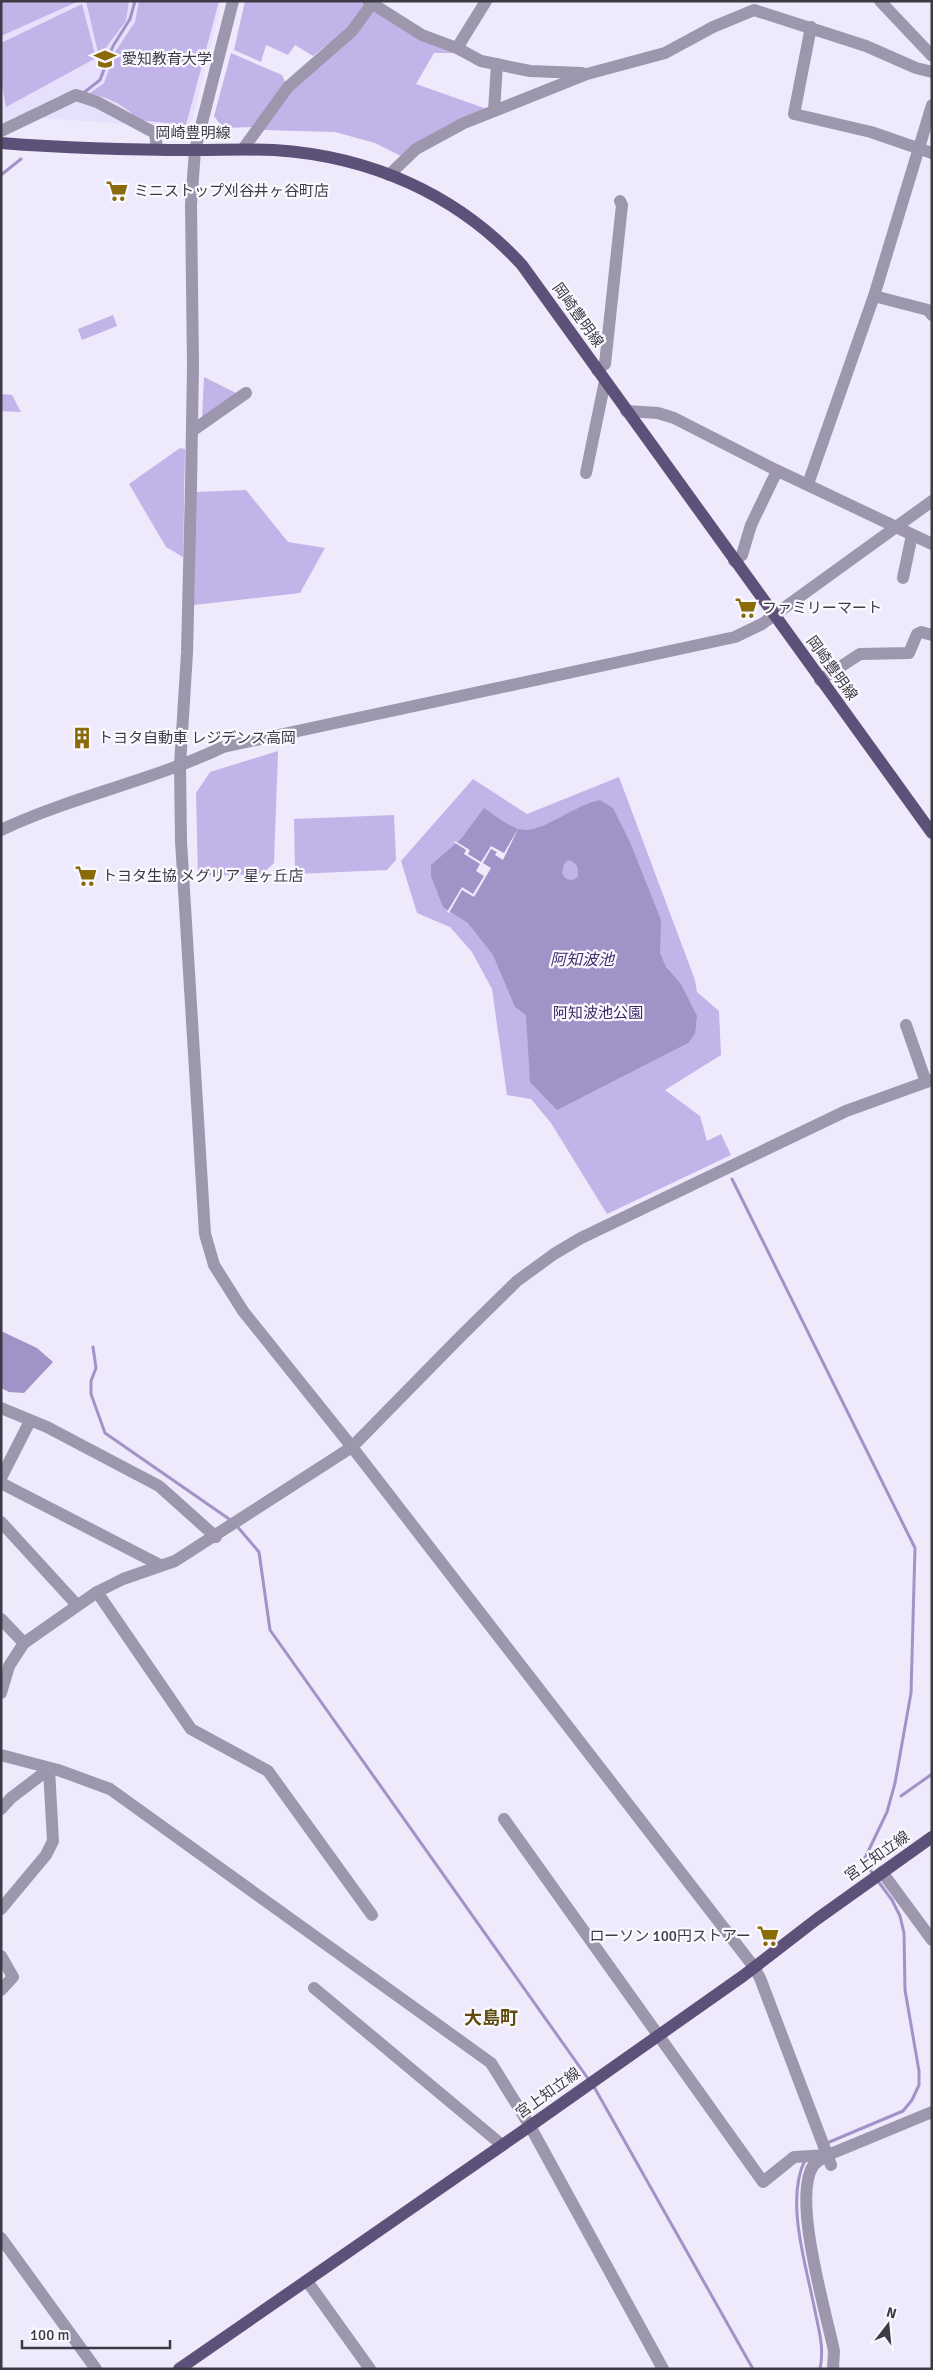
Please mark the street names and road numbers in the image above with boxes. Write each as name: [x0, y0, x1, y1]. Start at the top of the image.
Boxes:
street label: 岡崎豊明線: [155, 124, 231, 142]
street label: 岡崎豊明線: [549, 279, 607, 351]
street label: 岡崎豊明線: [803, 632, 861, 704]
street label: 宮上知立線: [841, 1827, 913, 1885]
street label: 宮上知立線: [512, 2064, 584, 2122]

